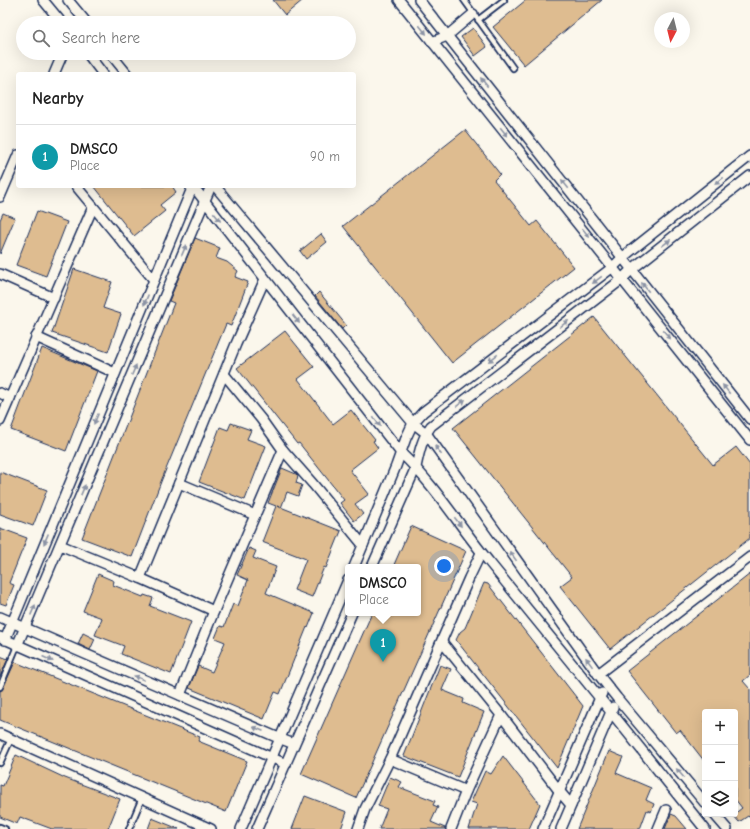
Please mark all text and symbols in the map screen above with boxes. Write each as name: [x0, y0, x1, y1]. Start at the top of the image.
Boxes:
north arrow: [654, 12, 690, 48]
search box: [16, 16, 356, 60]
one-way arrow: [419, 25, 427, 36]
icon: search: [30, 27, 52, 49]
text: Search here: [62, 29, 140, 47]
one-way arrow: [480, 77, 489, 88]
text: Nearby: [32, 89, 83, 108]
one-way arrow: [500, 126, 509, 137]
text: DMSCO: [70, 140, 118, 158]
text: 1: [42, 149, 48, 164]
text: 90 m: [310, 149, 340, 164]
text: Place: [70, 158, 100, 173]
one-way arrow: [714, 176, 725, 185]
one-way arrow: [561, 179, 569, 190]
one-way arrow: [212, 211, 221, 222]
one-way arrow: [581, 228, 590, 239]
one-way arrow: [661, 238, 671, 247]
one-way arrow: [181, 245, 187, 256]
one-way arrow: [591, 276, 602, 284]
one-way arrow: [640, 282, 649, 292]
one-way arrow: [143, 294, 149, 305]
one-way arrow: [292, 314, 301, 325]
one-way arrow: [559, 319, 570, 328]
one-way arrow: [662, 330, 671, 340]
one-way arrow: [488, 354, 499, 363]
one-way arrow: [131, 364, 137, 376]
one-way arrow: [721, 383, 730, 394]
one-way arrow: [456, 399, 467, 407]
one-way arrow: [93, 414, 99, 425]
one-way arrow: [372, 416, 381, 427]
one-way arrow: [434, 445, 442, 455]
one-way arrow: [81, 484, 87, 496]
one-way arrow: [454, 517, 463, 528]
one-way arrow: [43, 534, 49, 545]
one-way arrow: [510, 551, 518, 561]
your location: [434, 556, 454, 576]
popup: [345, 564, 421, 616]
text: DMSCO: [359, 574, 407, 592]
text: Place: [359, 592, 389, 607]
one-way arrow: [30, 604, 36, 615]
pin: 1: [370, 629, 396, 662]
one-way arrow: [43, 656, 54, 662]
one-way arrow: [585, 656, 593, 667]
one-way arrow: [133, 674, 145, 681]
map controls: [702, 709, 738, 817]
button: +: [702, 709, 738, 745]
one-way arrow: [252, 726, 264, 732]
button: −: [702, 745, 738, 781]
one-way arrow: [675, 768, 684, 779]
button: layers: [702, 781, 738, 817]

